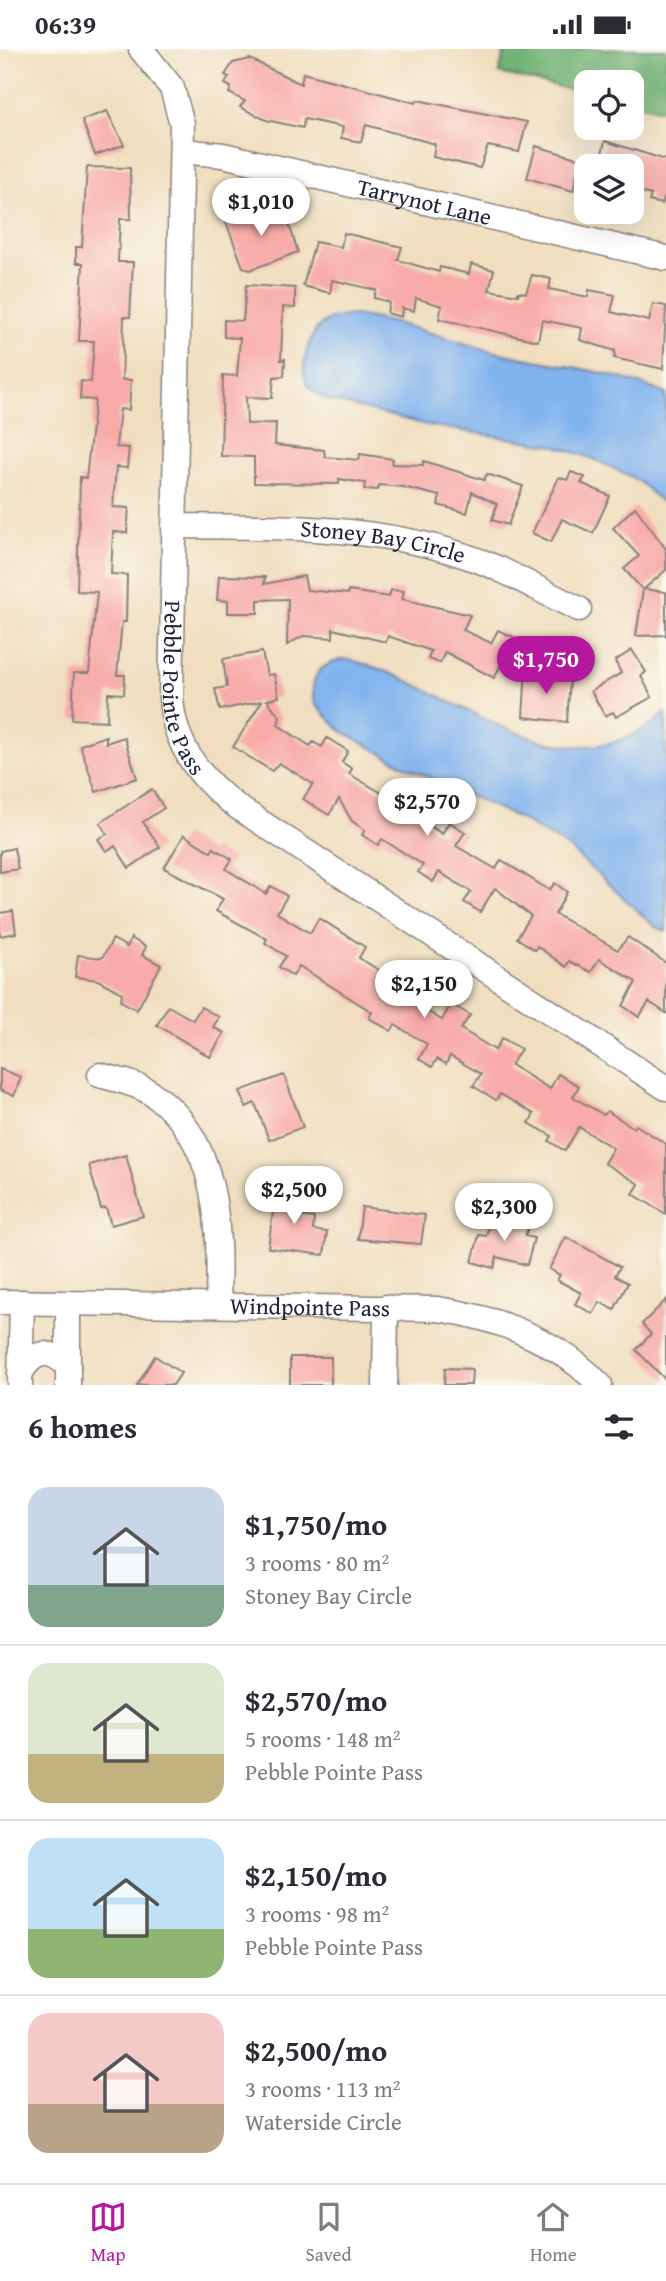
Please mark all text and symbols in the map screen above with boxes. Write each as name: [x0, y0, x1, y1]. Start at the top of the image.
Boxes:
text: 06:39: [35, 5, 96, 44]
map controls: [574, 70, 644, 224]
button: locate: [574, 70, 644, 140]
button: layers: [574, 154, 644, 224]
street label: Tarrynot Lane: [354, 170, 495, 233]
pin: $1,010: [204, 179, 318, 238]
text: $1,010: [228, 184, 294, 217]
street label: Stoney Bay Circle: [300, 511, 470, 571]
street label: Pebble Pointe Pass: [155, 600, 214, 782]
pin: $1,750: [489, 637, 603, 696]
text: $1,750: [513, 642, 579, 675]
pin: $2,570: [370, 779, 484, 838]
text: $2,570: [394, 784, 460, 817]
pin: $2,150: [367, 961, 481, 1020]
text: $2,150: [391, 966, 457, 999]
pin: $2,500: [237, 1167, 351, 1226]
text: $2,500: [261, 1172, 327, 1205]
pin: $2,300: [447, 1183, 561, 1243]
text: $2,300: [471, 1189, 537, 1222]
street label: Windpointe Pass: [230, 1289, 390, 1324]
text: 6 homes: [28, 1405, 137, 1449]
icon: filters: [600, 1408, 638, 1446]
text: $1,750/mo: [245, 1502, 387, 1546]
icon: home: [84, 1515, 168, 1599]
text: 3 rooms · 80 m²: [245, 1546, 389, 1579]
text: Stoney Bay Circle: [245, 1579, 412, 1612]
text: $2,570/mo: [245, 1678, 387, 1722]
icon: home: [84, 1691, 168, 1775]
text: 5 rooms · 148 m²: [245, 1722, 400, 1755]
text: Pebble Pointe Pass: [245, 1755, 423, 1788]
text: $2,150/mo: [245, 1853, 387, 1897]
icon: home: [84, 1866, 168, 1950]
text: 3 rooms · 98 m²: [245, 1897, 389, 1930]
text: Pebble Pointe Pass: [245, 1930, 423, 1963]
text: $2,500/mo: [245, 2028, 387, 2072]
icon: home: [84, 2041, 168, 2125]
text: 3 rooms · 113 m²: [245, 2072, 400, 2105]
text: Waterside Circle: [245, 2105, 402, 2138]
tab: Map: [89, 2198, 127, 2268]
tab: Saved: [306, 2198, 352, 2268]
tab: Home: [530, 2198, 577, 2268]

